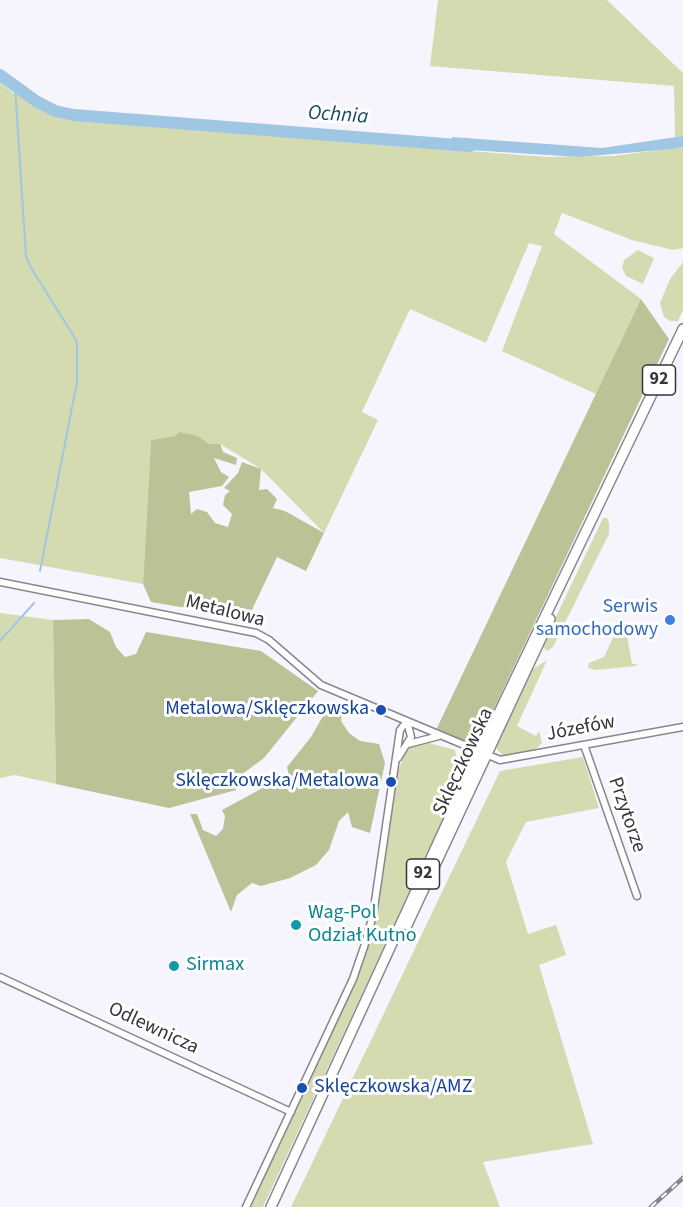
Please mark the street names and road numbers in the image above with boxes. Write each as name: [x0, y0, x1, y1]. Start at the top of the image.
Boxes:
road number: 92: [642, 365, 676, 395]
street label: Metalowa: [183, 591, 267, 633]
street label: Sklęczkowska: [429, 704, 499, 820]
street label: Józefów: [545, 711, 617, 747]
street label: Przytorze: [602, 774, 650, 856]
road number: 92: [406, 859, 440, 889]
street label: Odlewnicza: [104, 998, 202, 1060]

